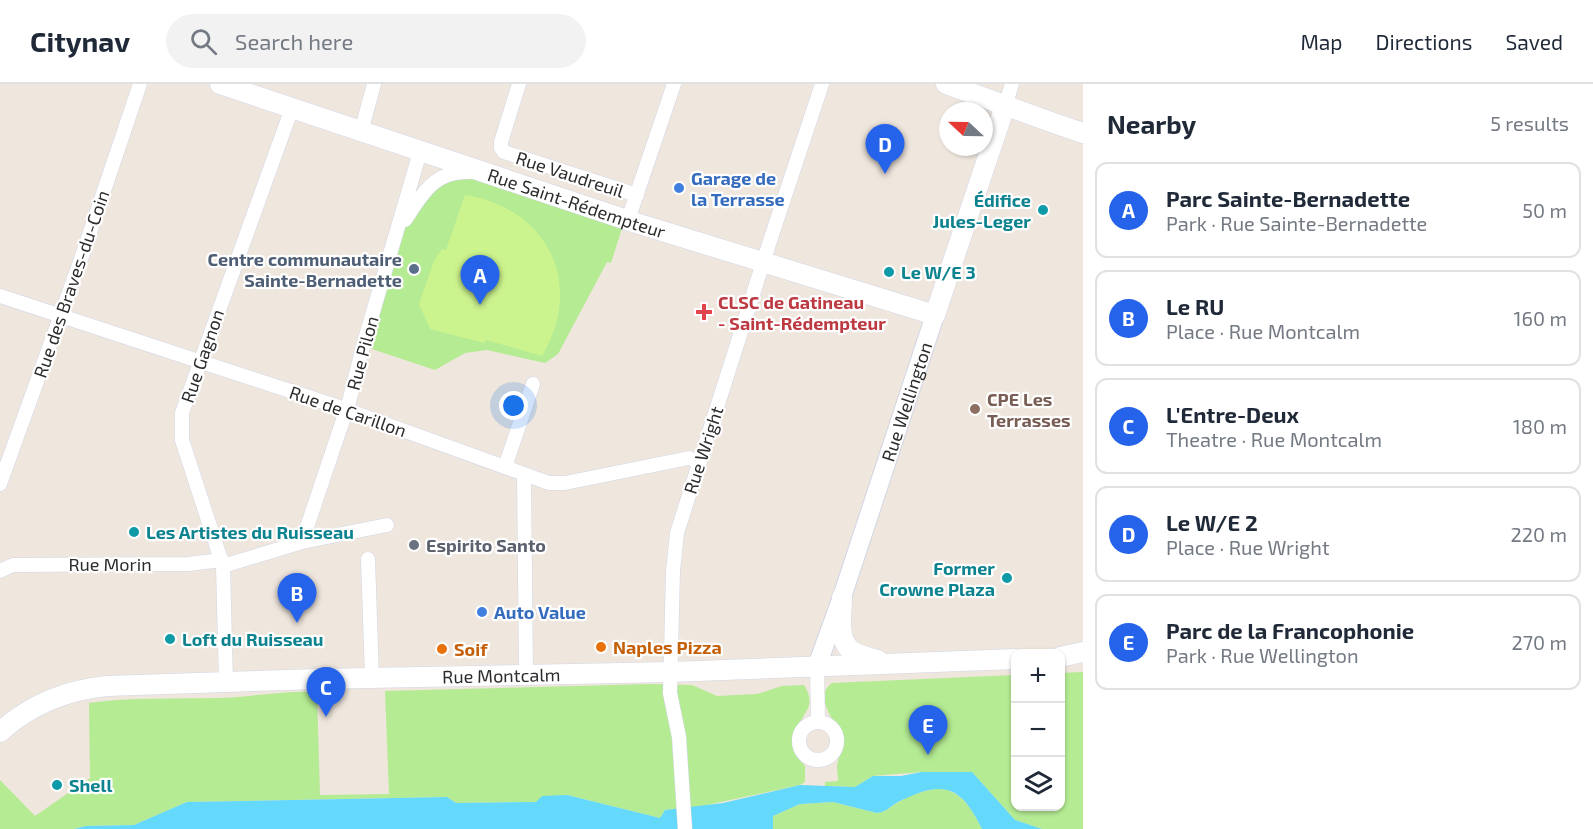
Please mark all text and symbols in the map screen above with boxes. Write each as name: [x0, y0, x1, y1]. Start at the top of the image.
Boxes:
search box: [166, 14, 586, 68]
text: Citynav: [30, 24, 130, 58]
icon: search: [187, 25, 220, 58]
text: Search here: [235, 28, 353, 54]
text: Map: [1300, 29, 1343, 54]
text: Directions: [1376, 29, 1472, 54]
text: Saved: [1505, 29, 1563, 54]
north arrow: [939, 102, 993, 156]
text: Nearby: [1107, 108, 1196, 139]
text: 5 results: [1490, 111, 1569, 135]
pin: D: [866, 124, 904, 174]
street label: Rue Vaudreuil: [513, 146, 627, 202]
street label: Rue Saint-Rédempteur: [485, 163, 668, 242]
place label: Garage de la Terrasse: [691, 167, 785, 210]
marker: Garage de la Terrasse: [672, 181, 686, 195]
text: Parc Sainte-Bernadette: [1166, 185, 1410, 211]
street label: Rue des Braves-du-Coin: [29, 187, 113, 381]
place label: Édifice Jules-Leger: [933, 189, 1031, 232]
text: A: [1122, 198, 1135, 222]
text: 50 m: [1522, 198, 1567, 222]
marker: Édifice Jules-Leger: [1036, 203, 1050, 217]
text: Park · Rue Sainte-Bernadette: [1166, 211, 1427, 235]
place label: Centre communautaire Sainte-Bernadette: [207, 248, 402, 291]
pin: A: [460, 256, 500, 305]
place label: Le W/E 3: [901, 261, 976, 283]
marker: Centre communautaire Sainte-Bernadette: [407, 262, 421, 276]
marker: Le W/E 3: [882, 265, 896, 279]
place label: CLSC de Gatineau - Saint-Rédempteur: [718, 291, 886, 334]
text: Le RU: [1166, 293, 1224, 319]
marker: CLSC de Gatineau - Saint-Rédempteur: [695, 303, 713, 321]
street label: Rue Gagnon: [176, 306, 228, 406]
text: B: [1122, 306, 1135, 330]
text: 160 m: [1514, 306, 1567, 330]
street label: Rue Pilon: [342, 313, 382, 393]
text: Place · Rue Montcalm: [1166, 319, 1360, 343]
street label: Rue Wellington: [876, 339, 936, 464]
street label: Rue de Carillon: [287, 381, 409, 441]
place label: CPE Les Terrasses: [987, 388, 1071, 431]
your location: [499, 391, 528, 420]
text: L'Entre-Deux: [1166, 401, 1299, 427]
marker: CPE Les Terrasses: [968, 402, 982, 416]
street label: Rue Wright: [679, 403, 728, 497]
text: C: [1123, 414, 1134, 438]
text: 180 m: [1513, 414, 1567, 438]
text: Theatre · Rue Montcalm: [1166, 427, 1382, 451]
text: Le W/E 2: [1166, 509, 1258, 535]
place label: Les Artistes du Ruisseau: [146, 521, 354, 543]
text: D: [1122, 522, 1135, 546]
text: 220 m: [1510, 522, 1567, 546]
marker: Les Artistes du Ruisseau: [127, 525, 141, 539]
place label: Espirito Santo: [426, 534, 546, 556]
text: Place · Rue Wright: [1166, 535, 1330, 559]
marker: Espirito Santo: [407, 538, 421, 552]
street label: Rue Morin: [68, 553, 152, 575]
place label: Former Crowne Plaza: [879, 557, 995, 600]
marker: Former Crowne Plaza: [1000, 571, 1014, 585]
pin: B: [278, 574, 316, 623]
place label: Auto Value: [494, 601, 586, 623]
marker: Auto Value: [475, 605, 489, 619]
text: Parc de la Francophonie: [1166, 617, 1414, 643]
place label: Loft du Ruisseau: [182, 628, 324, 650]
text: E: [1123, 630, 1134, 654]
text: 270 m: [1511, 630, 1567, 654]
marker: Loft du Ruisseau: [163, 632, 177, 646]
place label: Naples Pizza: [613, 636, 722, 658]
place label: Soif: [454, 638, 488, 660]
marker: Naples Pizza: [594, 640, 608, 654]
marker: Soif: [435, 642, 449, 656]
text: Park · Rue Wellington: [1166, 643, 1359, 667]
map controls: [1011, 649, 1065, 811]
button: +: [1011, 649, 1065, 703]
street label: Rue Montcalm: [442, 663, 561, 688]
pin: C: [306, 668, 346, 717]
button: −: [1011, 703, 1065, 757]
pin: E: [908, 706, 948, 755]
button: layers: [1011, 757, 1065, 811]
place label: Shell: [69, 774, 112, 796]
marker: Shell: [50, 778, 64, 792]

